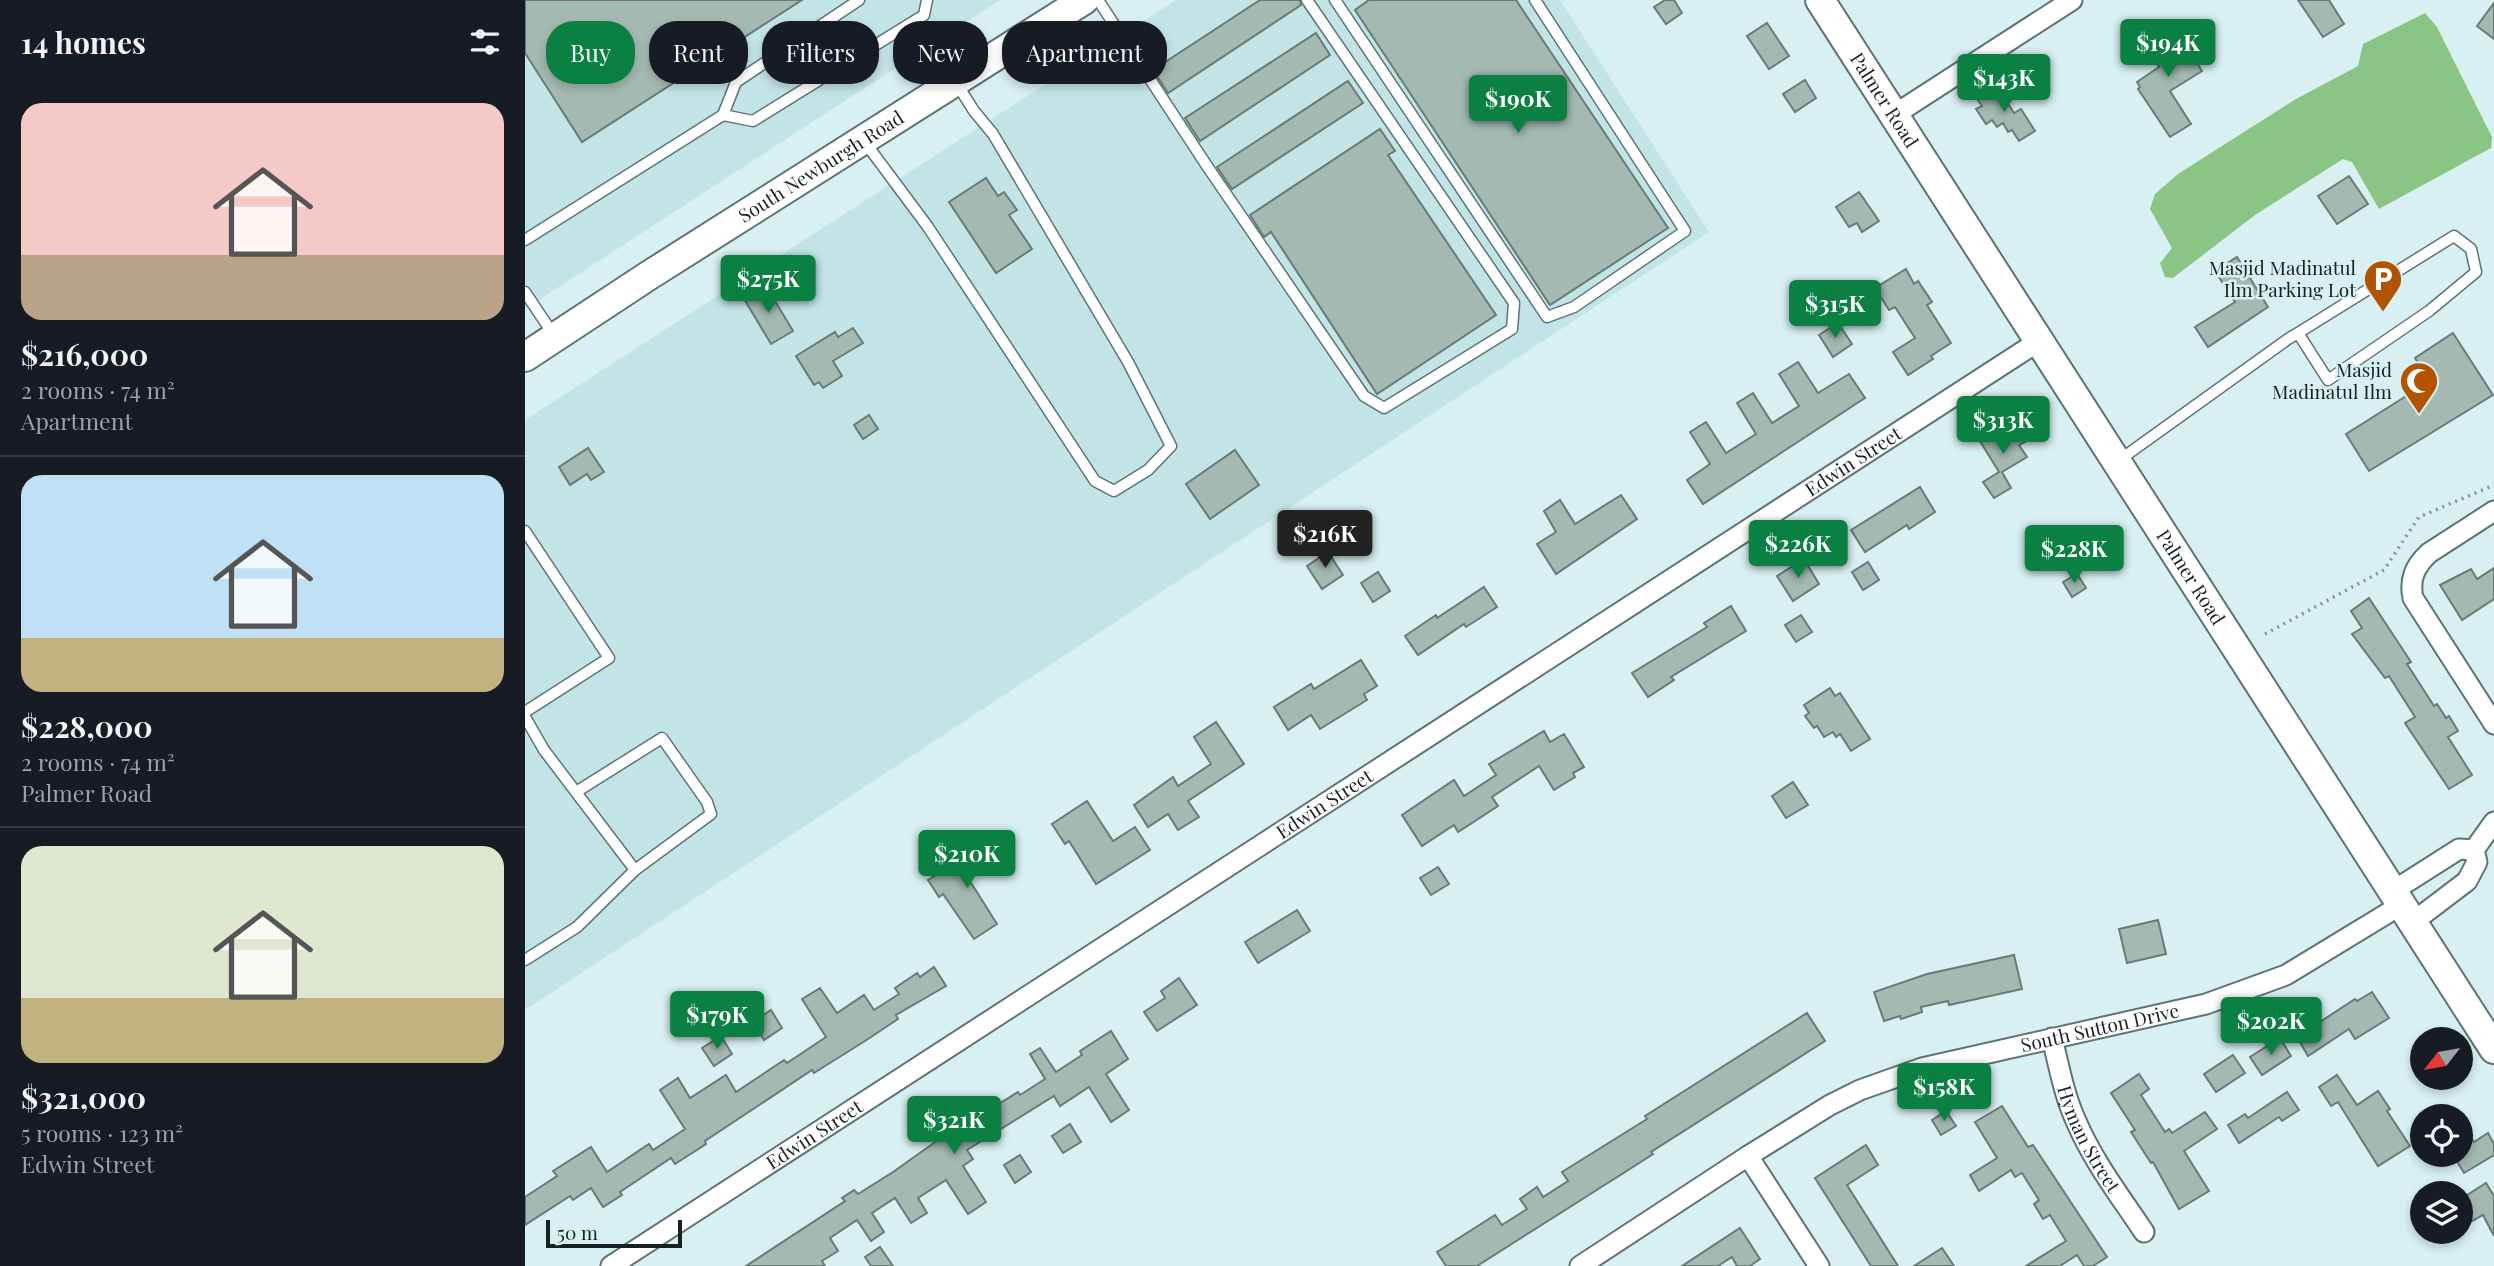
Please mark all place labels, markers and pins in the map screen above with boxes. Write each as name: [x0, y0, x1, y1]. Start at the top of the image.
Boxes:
pin: $194K: [2119, 20, 2217, 79]
pin: $143K: [1955, 54, 2053, 114]
pin: $190K: [1469, 76, 1567, 135]
place label: Masjid Madinatul Ilm Parking Lot: [2209, 254, 2357, 302]
pin: $275K: [719, 256, 817, 315]
parking icon: Masjid Madinatul Ilm Parking Lot: [2362, 258, 2404, 313]
pin: $315K: [1786, 280, 1884, 340]
place label: Masjid Madinatul Ilm: [2272, 356, 2392, 404]
mosque icon: Masjid Madinatul Ilm: [2398, 360, 2440, 415]
pin: $313K: [1954, 396, 2052, 456]
pin: $216K: [1276, 510, 1374, 570]
pin: $226K: [1749, 520, 1847, 580]
pin: $228K: [2025, 526, 2123, 585]
pin: $210K: [918, 830, 1016, 890]
pin: $179K: [668, 992, 766, 1051]
pin: $202K: [2222, 998, 2320, 1057]
pin: $158K: [1895, 1064, 1993, 1123]
pin: $321K: [905, 1096, 1003, 1156]

